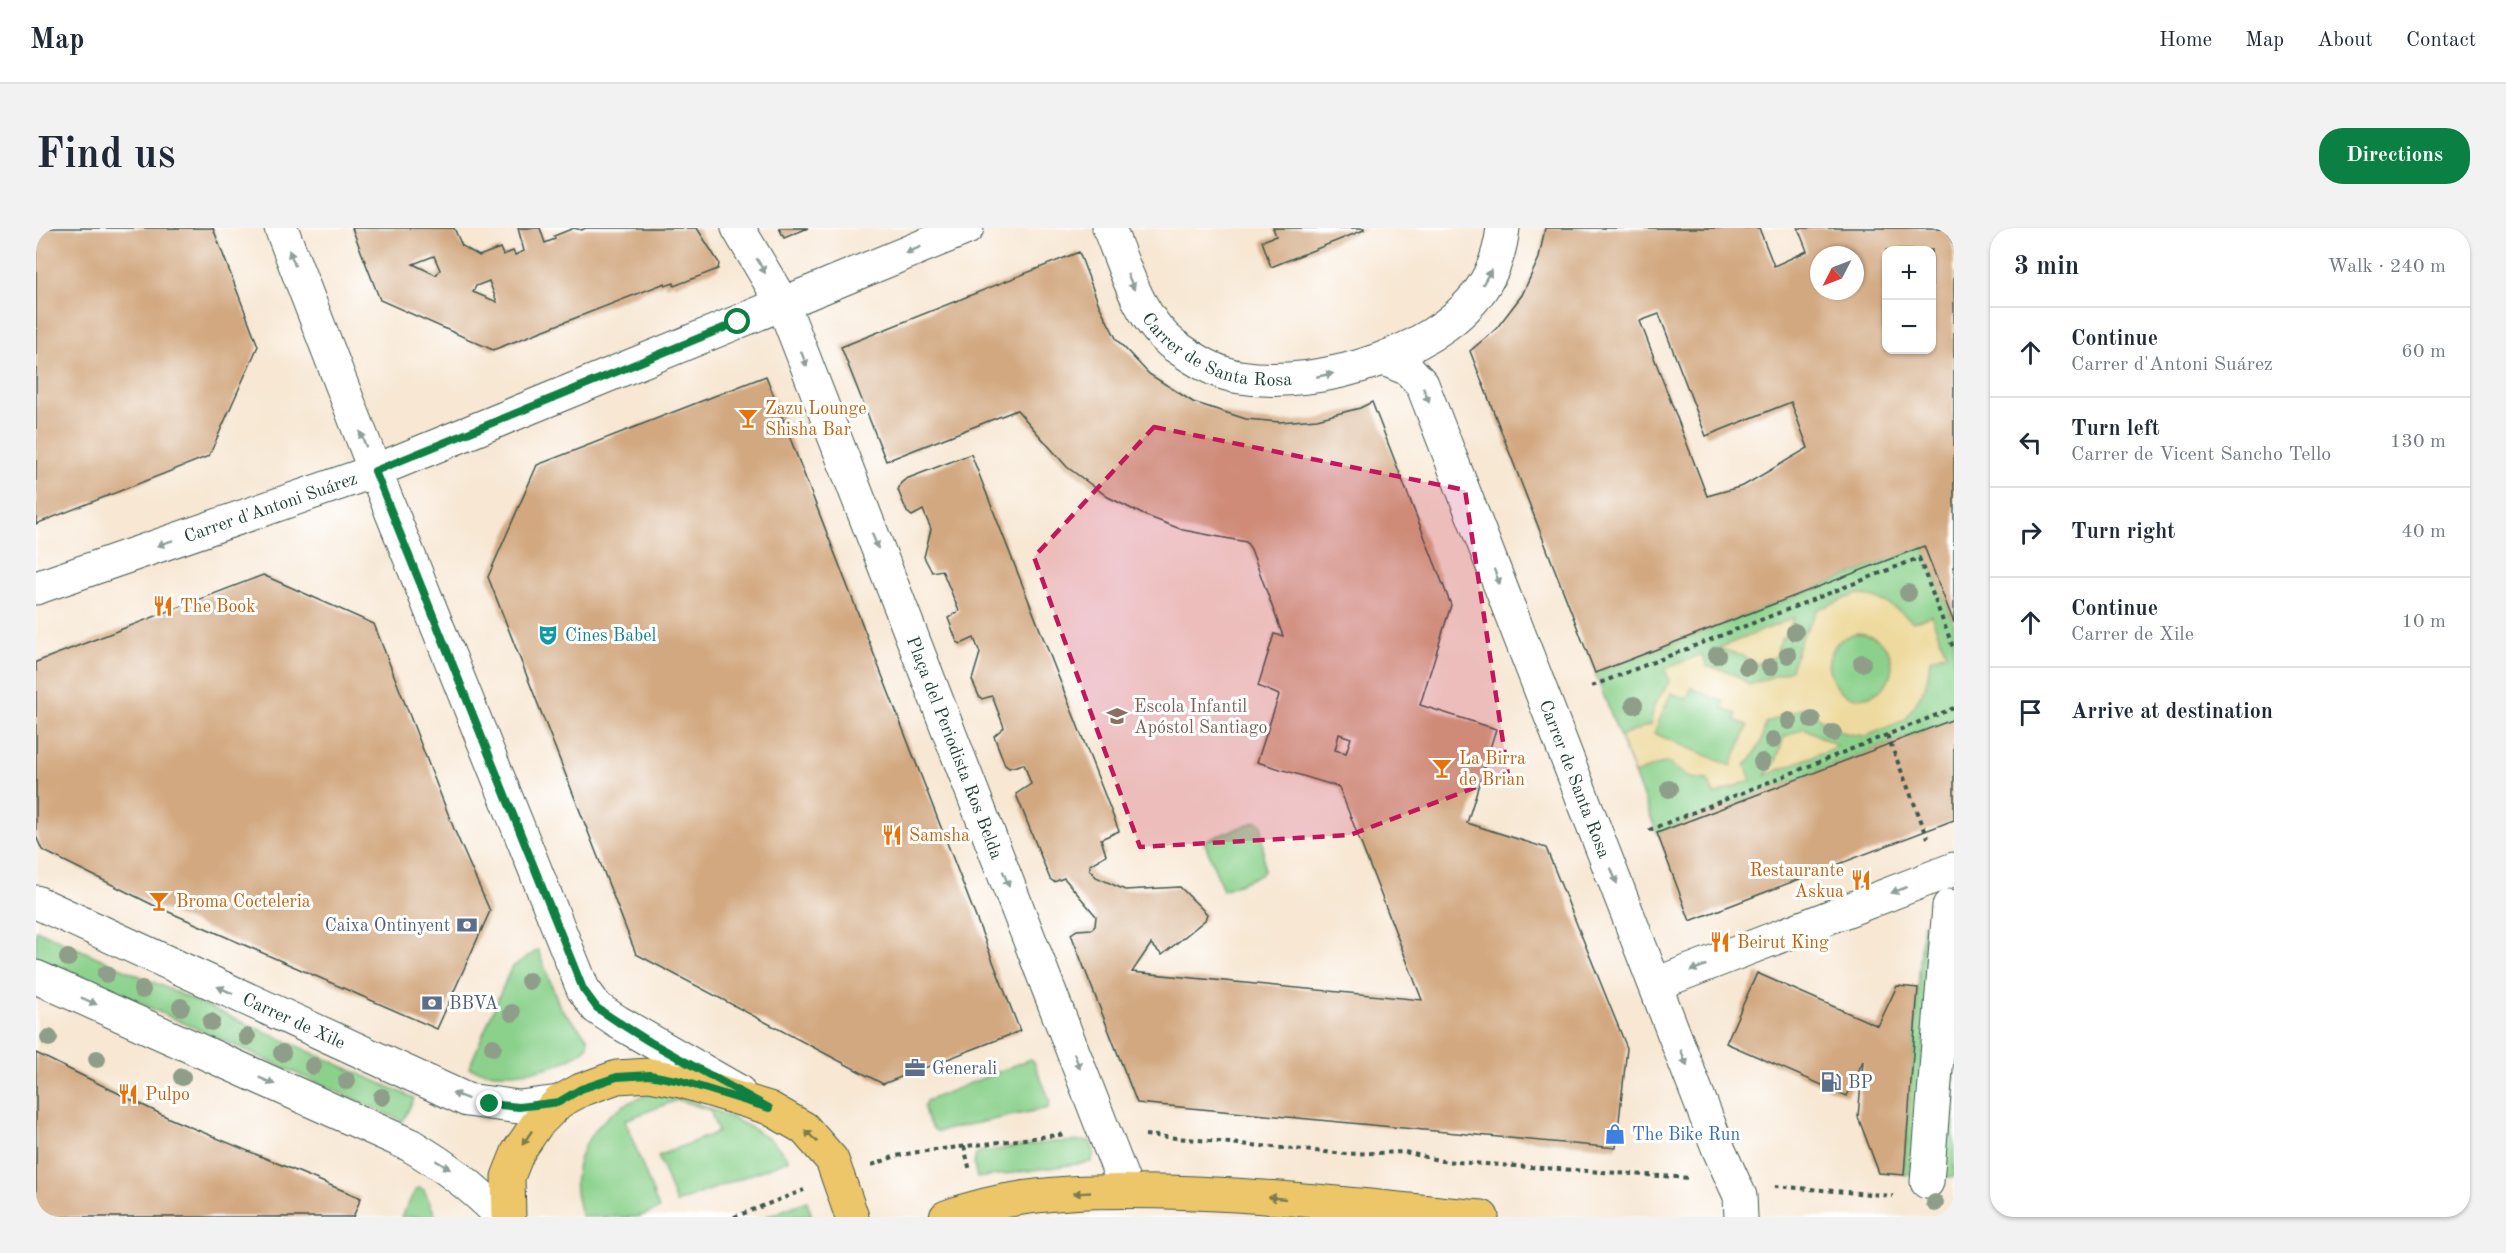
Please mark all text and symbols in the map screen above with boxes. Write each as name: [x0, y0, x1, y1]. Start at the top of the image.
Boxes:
text: Map: [30, 27, 84, 55]
text: Home: [2159, 30, 2212, 51]
text: Map: [2245, 30, 2284, 51]
text: About: [2317, 30, 2373, 51]
text: Contact: [2406, 30, 2476, 51]
button: Directions: [2319, 128, 2470, 184]
text: Find us: [36, 135, 175, 177]
one-way arrow: [904, 246, 922, 255]
north arrow: [1810, 246, 1864, 300]
map controls: [1882, 246, 1936, 354]
button: +: [1882, 246, 1936, 300]
one-way arrow: [287, 248, 297, 266]
text: 3 min: [2014, 254, 2079, 280]
text: Walk · 240 m: [2327, 257, 2446, 277]
one-way arrow: [755, 258, 766, 274]
one-way arrow: [1482, 268, 1492, 285]
one-way arrow: [1127, 273, 1136, 291]
button: −: [1882, 300, 1936, 354]
route start: [724, 308, 750, 334]
street label: Carrer de Santa Rosa: [1138, 310, 1293, 389]
text: Continue: [2071, 328, 2158, 350]
icon: ahead: [2014, 336, 2047, 369]
text: 60 m: [2401, 342, 2446, 362]
one-way arrow: [800, 350, 809, 368]
text: Carrer d'Antoni Suárez: [2071, 355, 2273, 375]
one-way arrow: [1316, 370, 1335, 379]
one-way arrow: [1422, 387, 1432, 405]
place label: Zazu Lounge Shisha Bar: [765, 400, 867, 439]
bar icon: Zazu Lounge Shisha Bar: [736, 406, 760, 430]
text: Turn left: [2071, 418, 2160, 440]
icon: left: [2014, 426, 2047, 459]
one-way arrow: [358, 430, 368, 448]
text: 130 m: [2390, 432, 2446, 452]
text: Carrer de Vicent Sancho Tello: [2071, 445, 2331, 465]
street label: Carrer d'Antoni Suárez: [182, 470, 360, 546]
icon: right: [2014, 516, 2047, 549]
text: Turn right: [2071, 521, 2175, 543]
text: 40 m: [2401, 522, 2446, 542]
one-way arrow: [871, 532, 880, 550]
one-way arrow: [156, 539, 174, 549]
one-way arrow: [1493, 568, 1503, 586]
restaurant icon: The Book: [151, 594, 175, 618]
place label: The Book: [180, 598, 256, 616]
text: Continue: [2071, 598, 2158, 620]
icon: ahead: [2014, 606, 2047, 639]
text: 10 m: [2401, 612, 2446, 632]
theatre icon: Cines Babel: [536, 623, 560, 647]
text: Carrer de Xile: [2071, 625, 2194, 645]
place label: Cines Babel: [565, 627, 657, 645]
street label: Plaça del Periodista Ros Belda: [903, 634, 1005, 862]
icon: arrive: [2014, 696, 2047, 729]
place label: Escola Infantil Apóstol Santiago: [1134, 698, 1267, 737]
street label: Carrer de Santa Rosa: [1535, 698, 1613, 861]
text: Arrive at destination: [2071, 701, 2273, 723]
school or university icon: Escola Infantil Apóstol Santiago: [1105, 704, 1129, 728]
place label: La Birra de Brian: [1459, 750, 1526, 789]
bar icon: La Birra de Brian: [1430, 756, 1454, 780]
restaurant icon: Samsha: [880, 823, 904, 847]
place label: Samsha: [909, 827, 970, 845]
place label: Restaurante Askua: [1750, 862, 1844, 901]
one-way arrow: [1610, 867, 1619, 885]
restaurant icon: Restaurante Askua: [1849, 868, 1873, 892]
one-way arrow: [1002, 870, 1011, 888]
one-way arrow: [1890, 885, 1908, 895]
bar icon: Broma Cocteleria: [147, 889, 171, 913]
place label: Broma Cocteleria: [176, 893, 311, 911]
bank icon: Caixa Ontinyent: [455, 913, 479, 937]
place label: Caixa Ontinyent: [325, 917, 450, 935]
restaurant icon: Beirut King: [1708, 930, 1732, 954]
place label: Beirut King: [1737, 934, 1829, 952]
one-way arrow: [1689, 964, 1707, 973]
one-way arrow: [217, 985, 234, 994]
street label: Carrer de Xile: [240, 990, 348, 1053]
bank icon: BBVA: [420, 991, 444, 1015]
place label: BBVA: [449, 995, 499, 1013]
one-way arrow: [81, 996, 99, 1006]
one-way arrow: [1680, 1049, 1689, 1067]
one-way arrow: [1072, 1052, 1082, 1070]
office icon: Generali: [903, 1056, 927, 1080]
place label: Generali: [932, 1060, 997, 1078]
fuel station icon: BP: [1819, 1070, 1843, 1094]
place label: BP: [1848, 1074, 1873, 1092]
one-way arrow: [259, 1076, 277, 1086]
restaurant icon: Pulpo: [116, 1082, 140, 1106]
place label: Pulpo: [145, 1086, 190, 1104]
route end: [476, 1090, 502, 1116]
one-way arrow: [451, 1091, 469, 1101]
shop icon: The Bike Run: [1603, 1122, 1627, 1146]
place label: The Bike Run: [1632, 1126, 1740, 1144]
one-way arrow: [804, 1129, 818, 1143]
one-way arrow: [521, 1130, 533, 1146]
one-way arrow: [435, 1159, 451, 1170]
one-way arrow: [1073, 1188, 1092, 1197]
one-way arrow: [1268, 1193, 1287, 1203]

